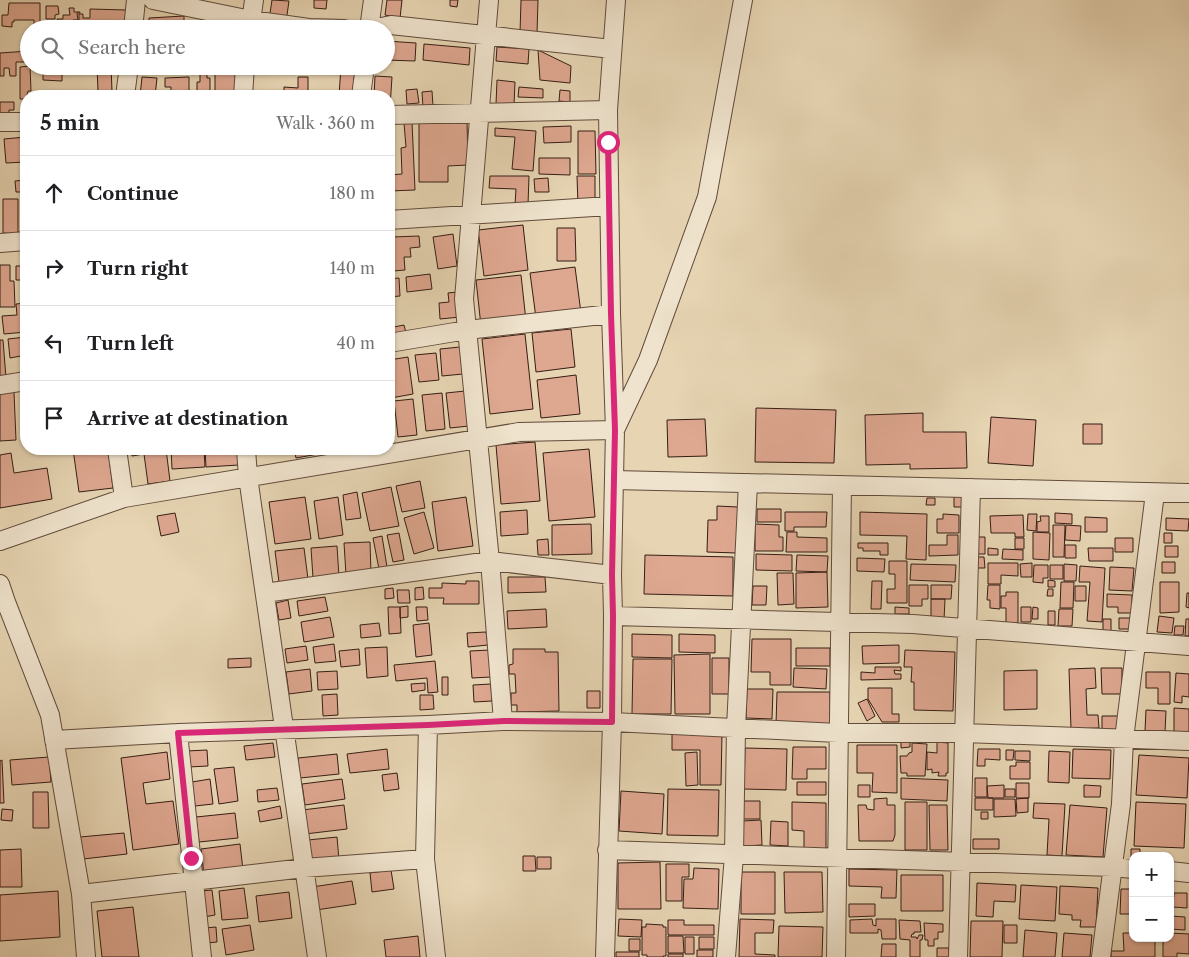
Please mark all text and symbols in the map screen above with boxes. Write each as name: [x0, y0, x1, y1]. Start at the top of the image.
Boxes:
search box: [20, 20, 395, 75]
icon: search: [38, 34, 66, 62]
text: Search here: [78, 36, 186, 59]
text: 5 min: [40, 110, 100, 135]
text: Walk · 360 m: [276, 113, 375, 133]
route start: [597, 131, 620, 154]
icon: ahead: [40, 179, 68, 207]
text: Continue: [87, 182, 179, 205]
text: 180 m: [329, 183, 375, 203]
icon: right: [40, 254, 68, 282]
text: Turn right: [87, 257, 188, 280]
text: 140 m: [330, 258, 375, 278]
icon: left: [40, 329, 68, 357]
text: Turn left: [87, 332, 174, 355]
text: 40 m: [336, 333, 375, 353]
icon: arrive: [40, 404, 68, 432]
text: Arrive at destination: [87, 407, 288, 430]
route end: [180, 847, 203, 870]
map controls: [1129, 852, 1174, 942]
button: +: [1129, 852, 1174, 897]
button: −: [1129, 897, 1174, 942]

